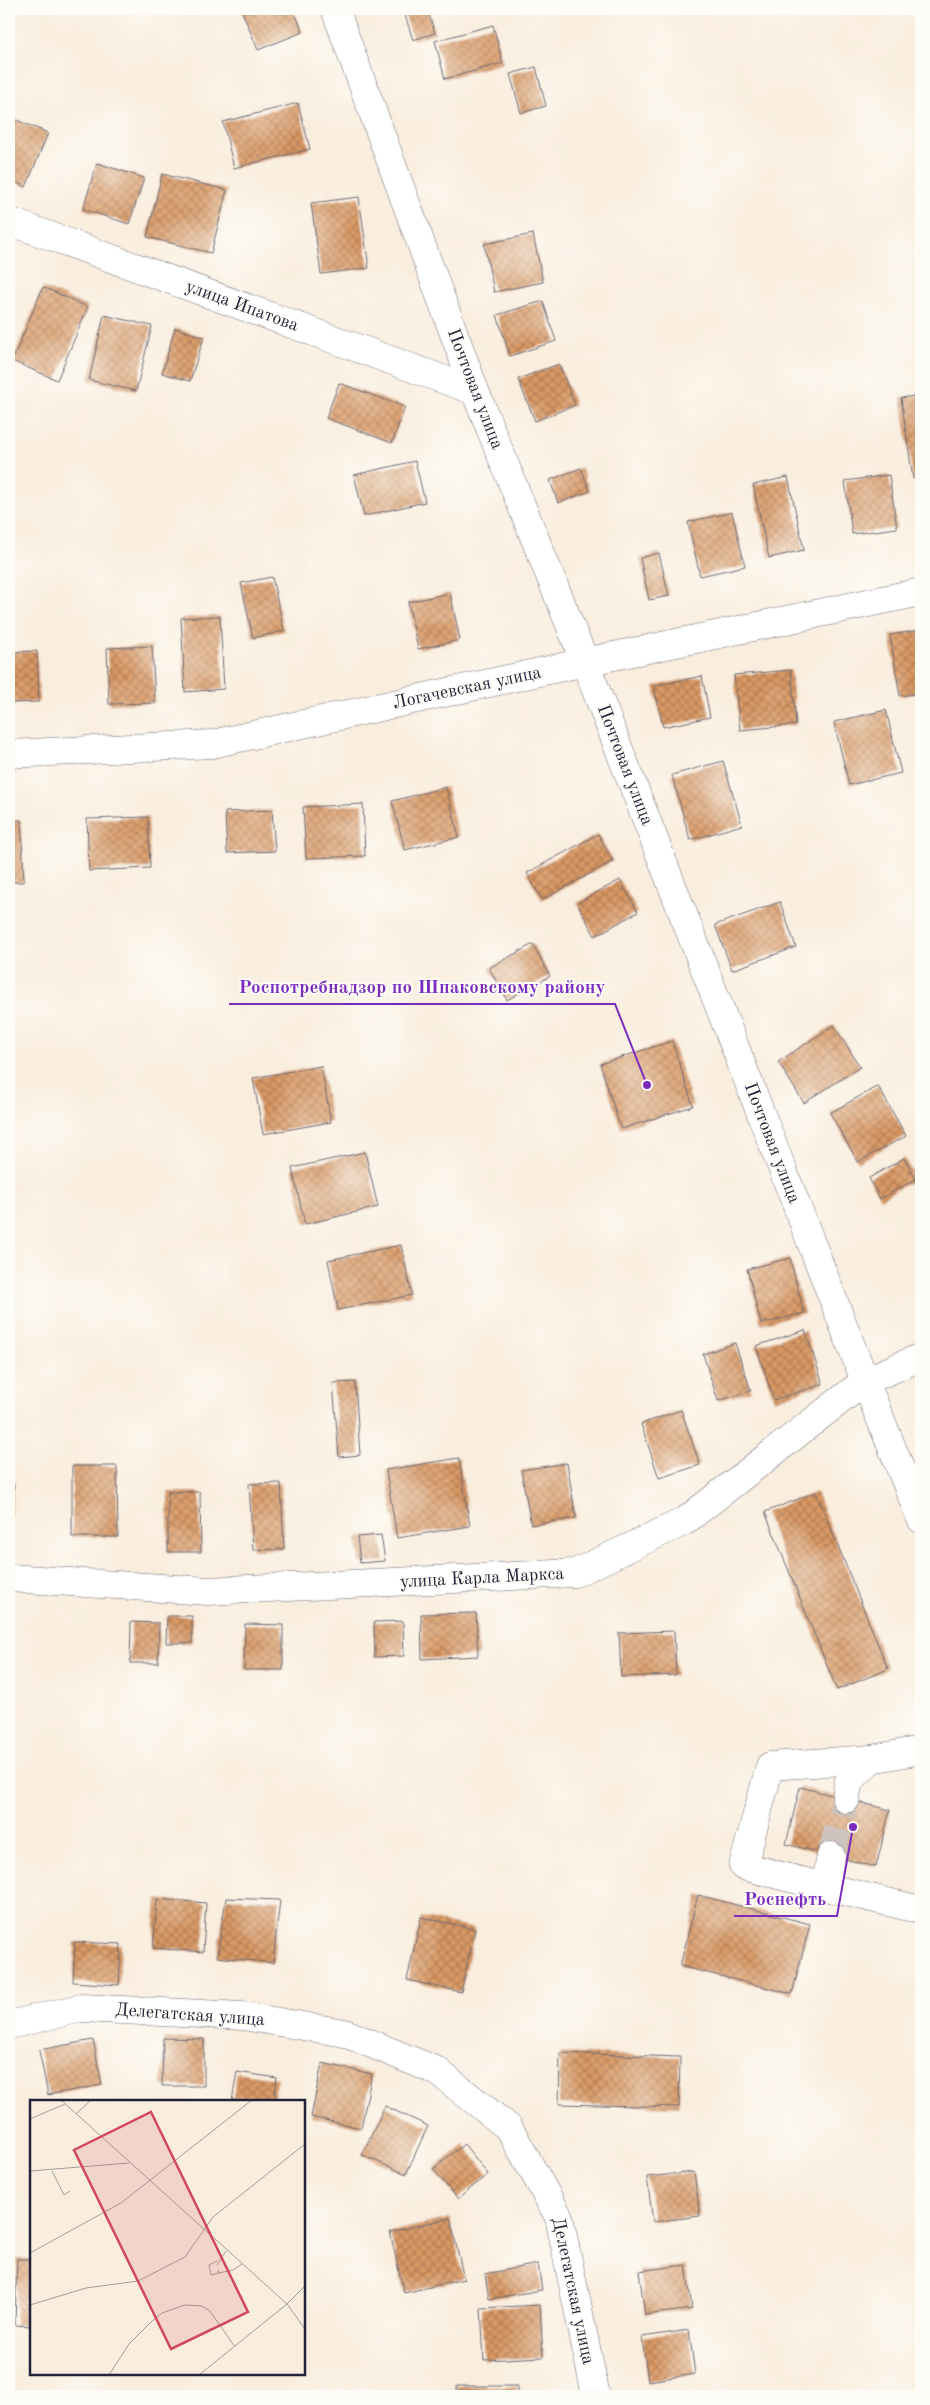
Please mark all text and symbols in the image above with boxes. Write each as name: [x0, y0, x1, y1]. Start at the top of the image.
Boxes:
street label: улица Ипатова: [183, 277, 301, 335]
street label: Почтовая улица: [444, 326, 506, 452]
street label: Логачевская улица: [391, 663, 543, 713]
street label: Почтовая улица: [594, 702, 656, 828]
callout: Роспотребнадзор по Шпаковскому району: [229, 970, 615, 1004]
text: Роспотребнадзор по Шпаковскому району: [239, 979, 605, 998]
street label: Почтовая улица: [741, 1080, 803, 1206]
street label: улица Карла Маркса: [399, 1565, 565, 1591]
callout: Роснефть: [734, 1882, 837, 1916]
text: Роснефть: [744, 1891, 826, 1910]
street label: Делегатская улица: [115, 2001, 265, 2029]
inset map: [30, 2100, 305, 2375]
street label: Делегатская улица: [549, 2216, 597, 2366]

